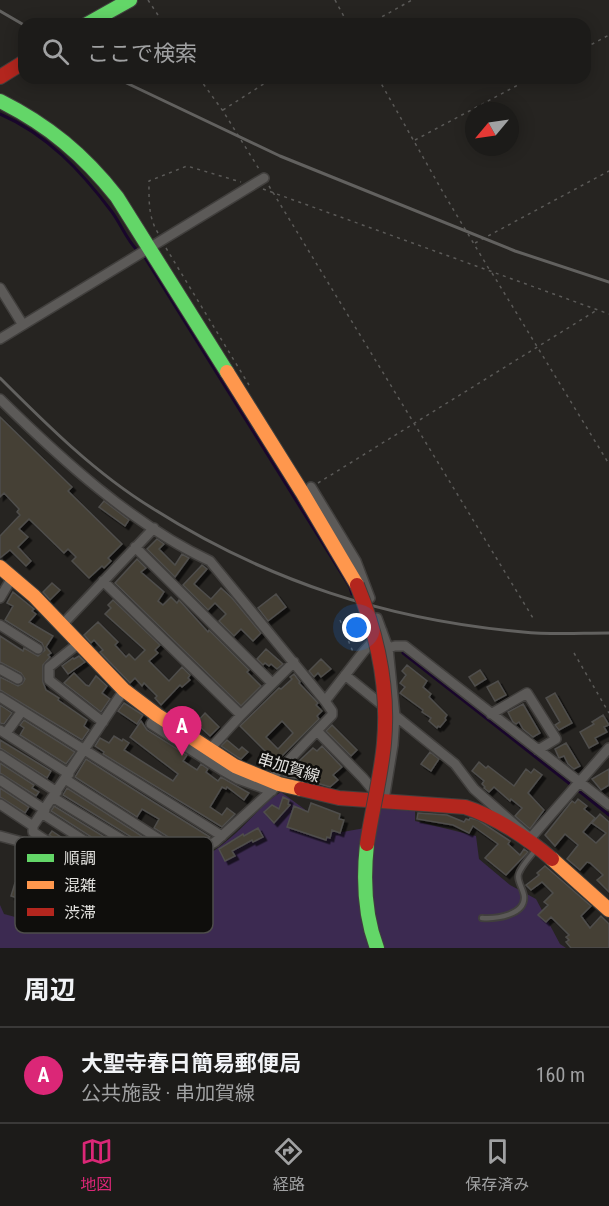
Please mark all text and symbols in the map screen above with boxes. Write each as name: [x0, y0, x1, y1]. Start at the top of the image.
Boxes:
search box: [18, 18, 591, 84]
icon: search: [39, 35, 72, 68]
text: ここで検索: [87, 41, 197, 66]
north arrow: [465, 102, 519, 156]
your location: [342, 613, 371, 642]
pin: A: [162, 706, 201, 756]
street label: 串加賀線: [255, 749, 322, 786]
legend: [15, 837, 213, 933]
text: 順調: [64, 849, 96, 868]
text: 混雑: [64, 876, 96, 895]
text: 渋滞: [64, 903, 96, 922]
text: 周辺: [24, 975, 76, 1005]
text: 大聖寺春日簡易郵便局: [81, 1051, 301, 1076]
text: A: [38, 1063, 49, 1087]
text: 160 m: [536, 1063, 585, 1087]
text: 公共施設 · 串加賀線: [81, 1081, 255, 1105]
tab: 地図: [80, 1135, 113, 1195]
tab: 経路: [272, 1135, 305, 1195]
tab: 保存済み: [465, 1135, 529, 1195]

